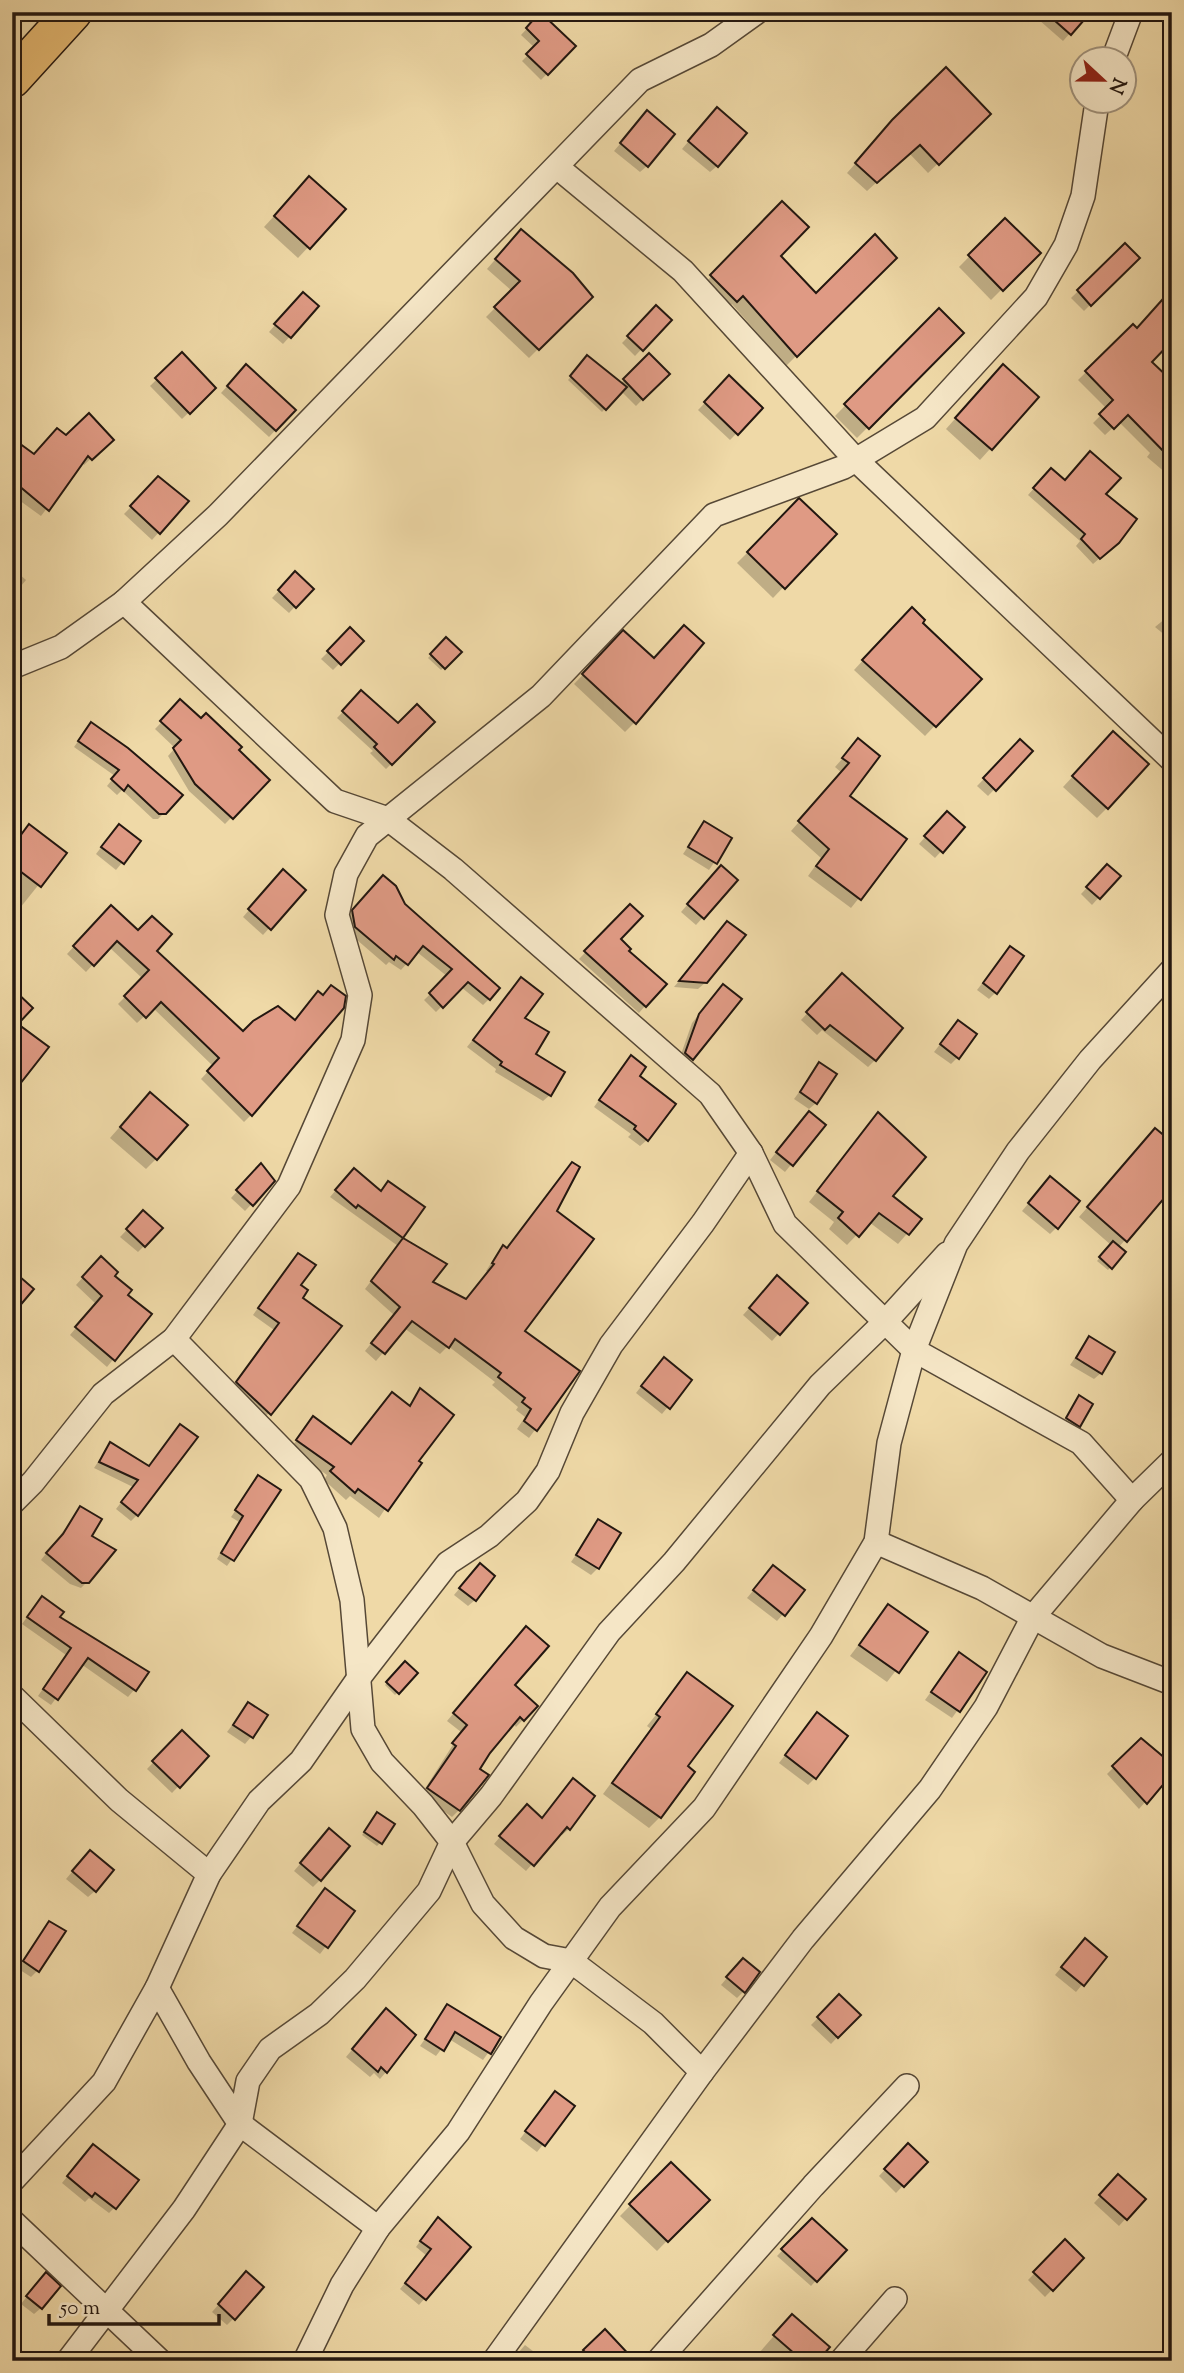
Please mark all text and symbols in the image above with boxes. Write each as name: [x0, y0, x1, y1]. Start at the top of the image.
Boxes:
north arrow: [1068, 46, 1138, 116]
text: N: [1101, 73, 1132, 98]
scale bar: [49, 2282, 219, 2326]
text: 50 m: [59, 2294, 100, 2324]

